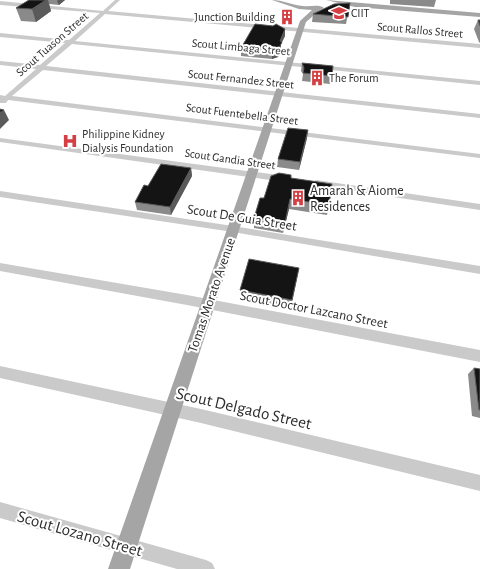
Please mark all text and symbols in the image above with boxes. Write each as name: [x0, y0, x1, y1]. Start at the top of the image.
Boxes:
school or university icon: CIIT: [330, 4, 348, 22]
place label: CIIT: [351, 7, 370, 19]
building icon: Junction Building: [278, 8, 296, 26]
street label: Scout Tuason Street: [14, 9, 90, 78]
place label: Junction Building: [194, 11, 275, 23]
street label: Scout Rallos Street: [376, 20, 464, 40]
street label: Scout Limbaga Street: [191, 37, 291, 57]
street label: Scout Fernandez Street: [187, 67, 295, 91]
building icon: The Forum: [308, 69, 326, 87]
place label: The Forum: [329, 72, 379, 84]
street label: Scout Fuentebella Street: [185, 101, 299, 127]
place label: Philippine Kidney Dialysis Foundation: [82, 128, 173, 155]
hospital icon: Philippine Kidney Dialysis Foundation: [61, 132, 79, 150]
street label: Scout Gandia Street: [184, 147, 276, 171]
place label: Amarah & Aiome Residences: [310, 184, 404, 214]
building icon: Amarah & Aiome Residences: [289, 189, 307, 207]
street label: Scout De Guia Street: [186, 202, 298, 234]
street label: Tomas Morato Avenue: [186, 236, 238, 355]
street label: Scout Doctor Lazcano Street: [239, 289, 390, 331]
street label: Scout Delgado Street: [175, 385, 314, 432]
street label: Scout Lozano Street: [15, 508, 145, 560]

